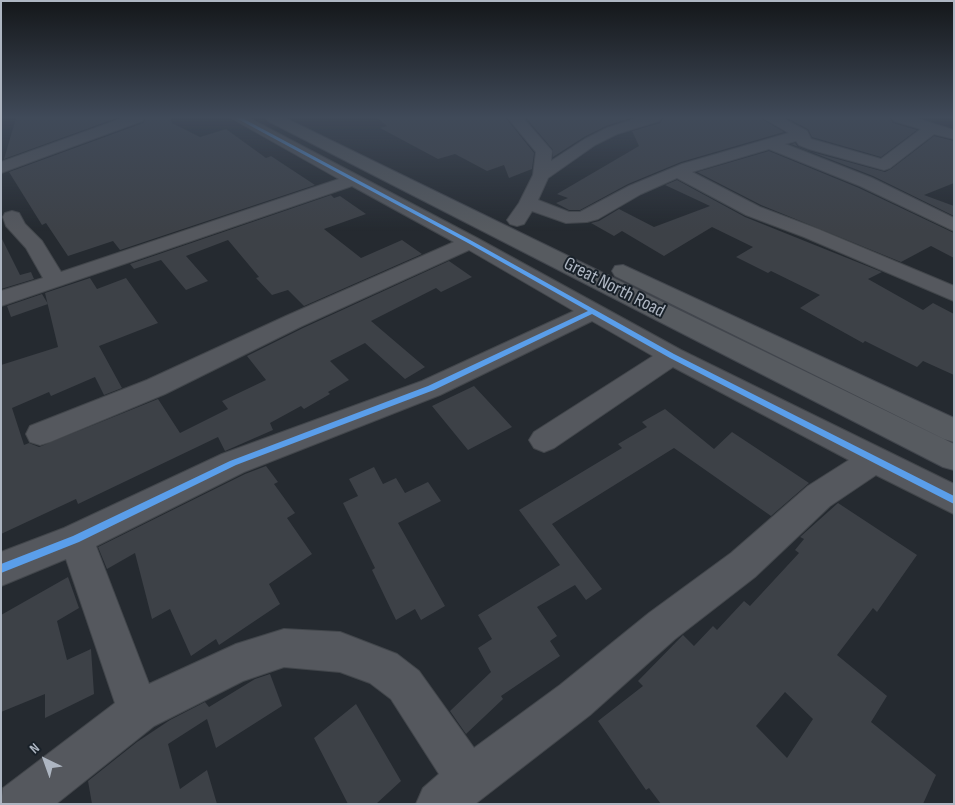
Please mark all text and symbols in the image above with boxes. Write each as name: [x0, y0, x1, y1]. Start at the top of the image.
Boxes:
street label: Great North Road: [560, 253, 668, 323]
north arrow: [20, 735, 70, 785]
text: N: [26, 740, 43, 757]

